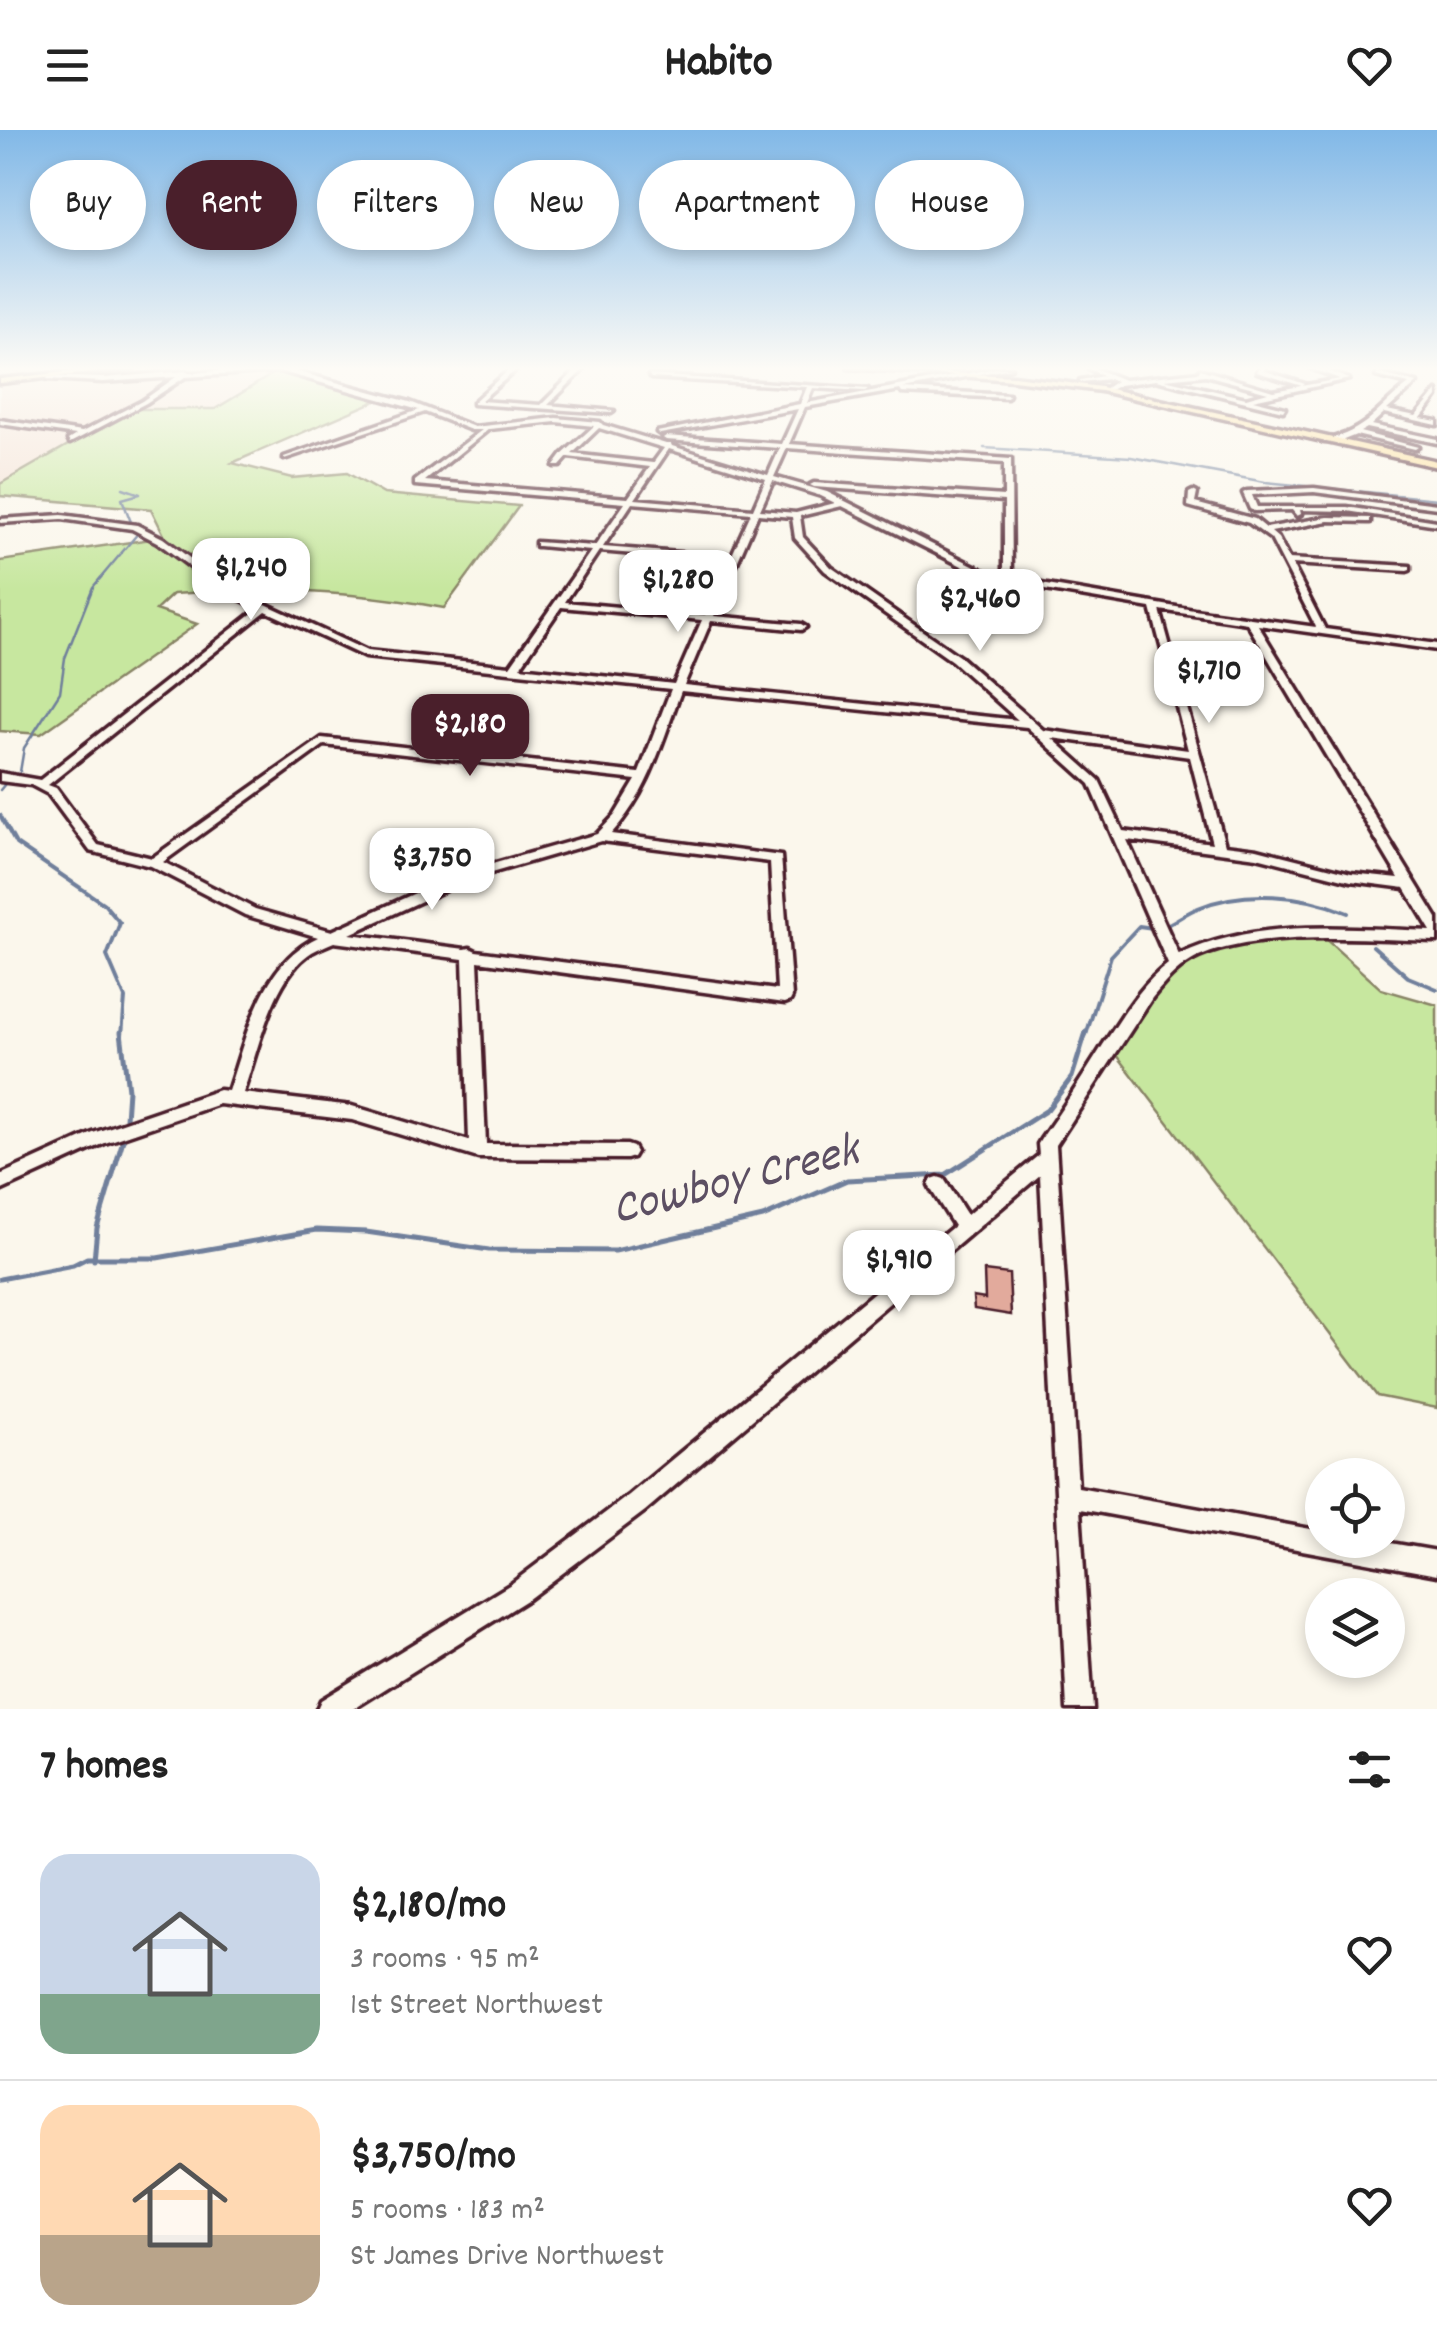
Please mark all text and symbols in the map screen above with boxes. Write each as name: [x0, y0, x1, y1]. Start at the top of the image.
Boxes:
text: Habito: [664, 33, 773, 97]
icon: menu: [40, 38, 95, 93]
icon: heart: [1342, 38, 1397, 93]
chip: Buy: [30, 160, 146, 250]
chip: Rent: [166, 160, 297, 250]
chip: Filters: [317, 160, 474, 250]
chip: New: [494, 160, 619, 250]
chip: Apartment: [639, 160, 855, 250]
chip: House: [875, 160, 1024, 250]
pin: $1,240: [170, 538, 332, 623]
text: $1,240: [214, 547, 288, 593]
pin: $1,280: [597, 550, 759, 635]
text: $1,280: [641, 559, 715, 605]
pin: $2,460: [899, 569, 1061, 654]
text: $2,460: [939, 578, 1021, 624]
pin: $1,710: [1128, 641, 1290, 726]
text: $1,710: [1176, 650, 1242, 696]
pin: $2,180: [389, 694, 551, 779]
text: $2,180: [433, 703, 507, 749]
pin: $3,750: [351, 828, 513, 913]
text: $3,750: [391, 837, 473, 883]
water label: Cowboy Creek: [605, 1118, 871, 1247]
pin: $1,910: [818, 1230, 980, 1315]
text: $1,910: [865, 1239, 933, 1285]
map controls: [1305, 1458, 1405, 1678]
button: locate: [1305, 1458, 1405, 1558]
button: layers: [1305, 1578, 1405, 1678]
text: 7 homes: [40, 1739, 169, 1799]
icon: filters: [1342, 1742, 1397, 1797]
text: $2,180/mo: [350, 1878, 506, 1938]
icon: home: [120, 1894, 240, 2014]
icon: heart: [1342, 1927, 1397, 1982]
text: 3 rooms · 95 m²: [350, 1938, 540, 1984]
text: 1st Street Northwest: [350, 1984, 603, 2030]
text: $3,750/mo: [350, 2129, 516, 2189]
icon: home: [120, 2145, 240, 2265]
icon: heart: [1342, 2178, 1397, 2233]
text: 5 rooms · 183 m²: [350, 2189, 545, 2235]
text: St James Drive Northwest: [350, 2235, 664, 2281]

